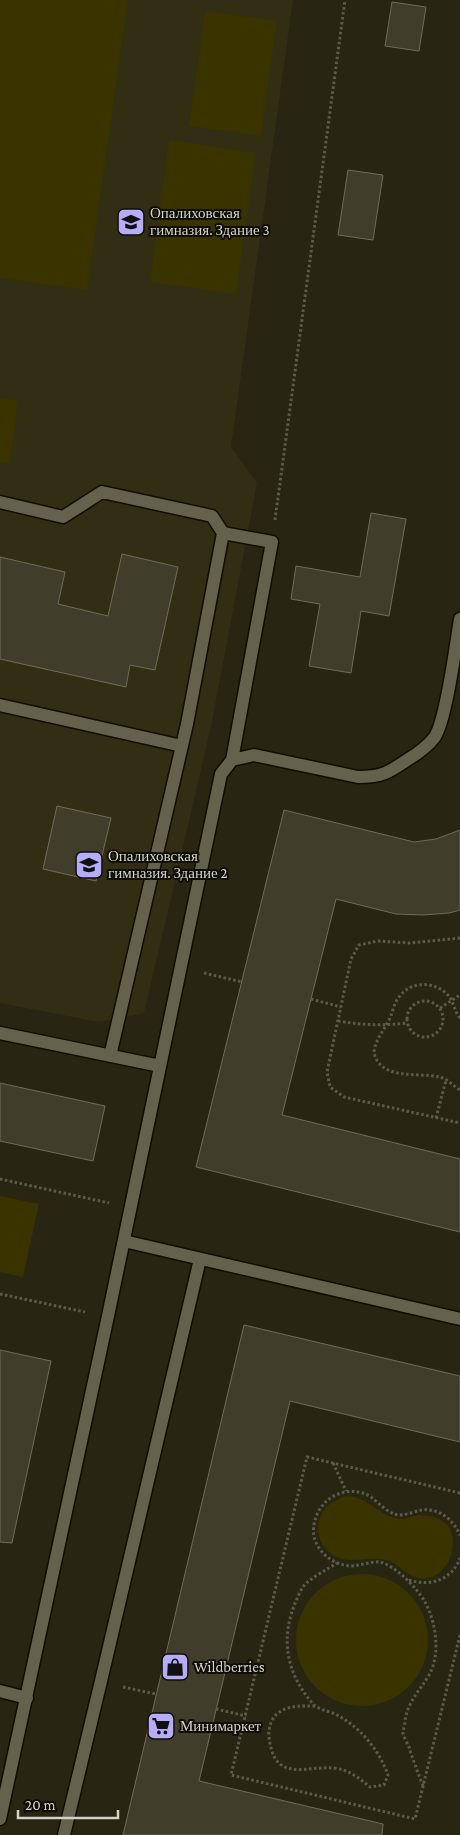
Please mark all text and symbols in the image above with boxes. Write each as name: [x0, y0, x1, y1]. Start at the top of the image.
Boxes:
place label: Опалиховская гимназия. Здание 3: [150, 205, 270, 238]
school or university icon: Опалиховская гимназия. Здание 3: [116, 207, 146, 237]
place label: Опалиховская гимназия. Здание 2: [108, 848, 228, 881]
school or university icon: Опалиховская гимназия. Здание 2: [74, 850, 104, 880]
shop icon: Wildberries: [160, 1652, 190, 1682]
place label: Wildberries: [194, 1659, 265, 1675]
supermarket icon: Минимаркет: [146, 1711, 176, 1741]
place label: Минимаркет: [180, 1718, 262, 1734]
scale bar: [18, 1788, 118, 1820]
text: 20 m: [25, 1797, 56, 1813]

